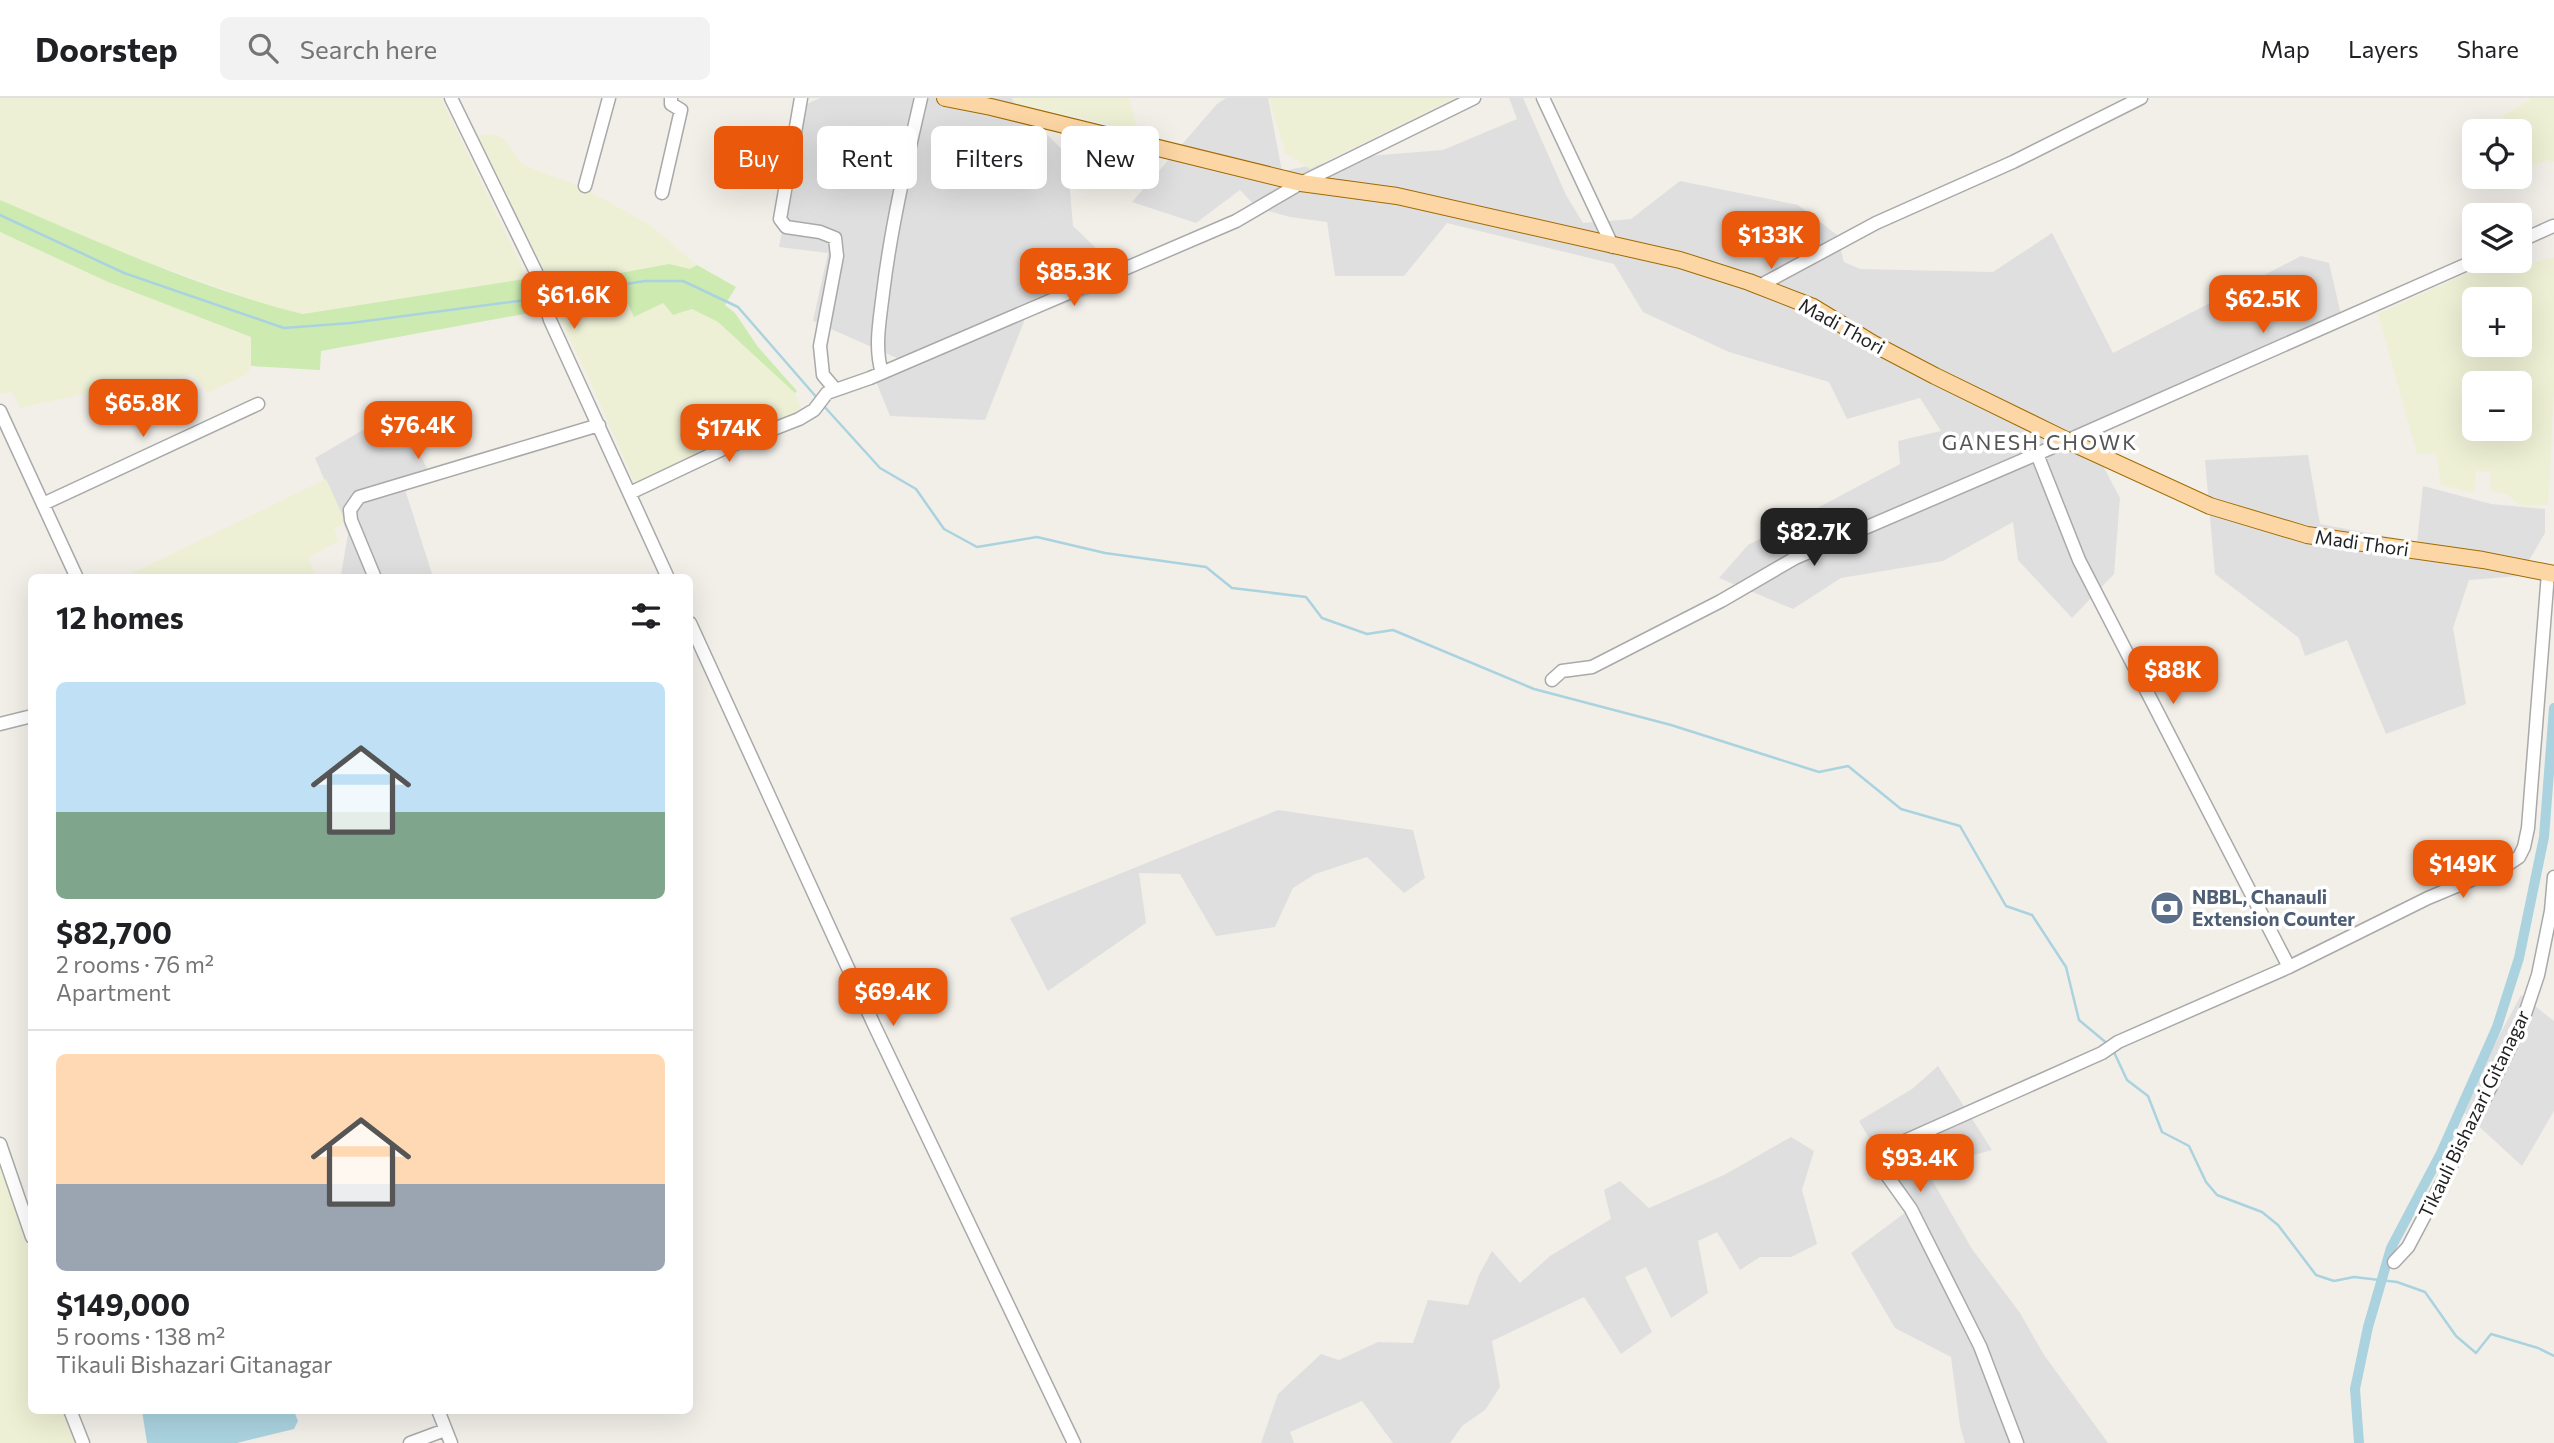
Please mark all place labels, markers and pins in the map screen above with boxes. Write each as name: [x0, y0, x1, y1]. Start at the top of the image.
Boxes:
pin: $133K: [1722, 212, 1820, 271]
pin: $85.3K: [1017, 248, 1131, 308]
pin: $61.6K: [517, 272, 631, 331]
pin: $62.5K: [2206, 275, 2320, 335]
pin: $65.8K: [86, 380, 200, 439]
pin: $76.4K: [361, 402, 475, 461]
pin: $174K: [680, 404, 778, 464]
pin: $82.7K: [1757, 508, 1871, 568]
pin: $88K: [2132, 646, 2214, 706]
pin: $149K: [2414, 840, 2512, 900]
place label: NBBL, Chanauli Extension Counter: [2192, 885, 2355, 930]
bank icon: NBBL, Chanauli Extension Counter: [2148, 889, 2186, 927]
pin: $69.4K: [836, 968, 950, 1028]
pin: $93.4K: [1863, 1134, 1977, 1194]

